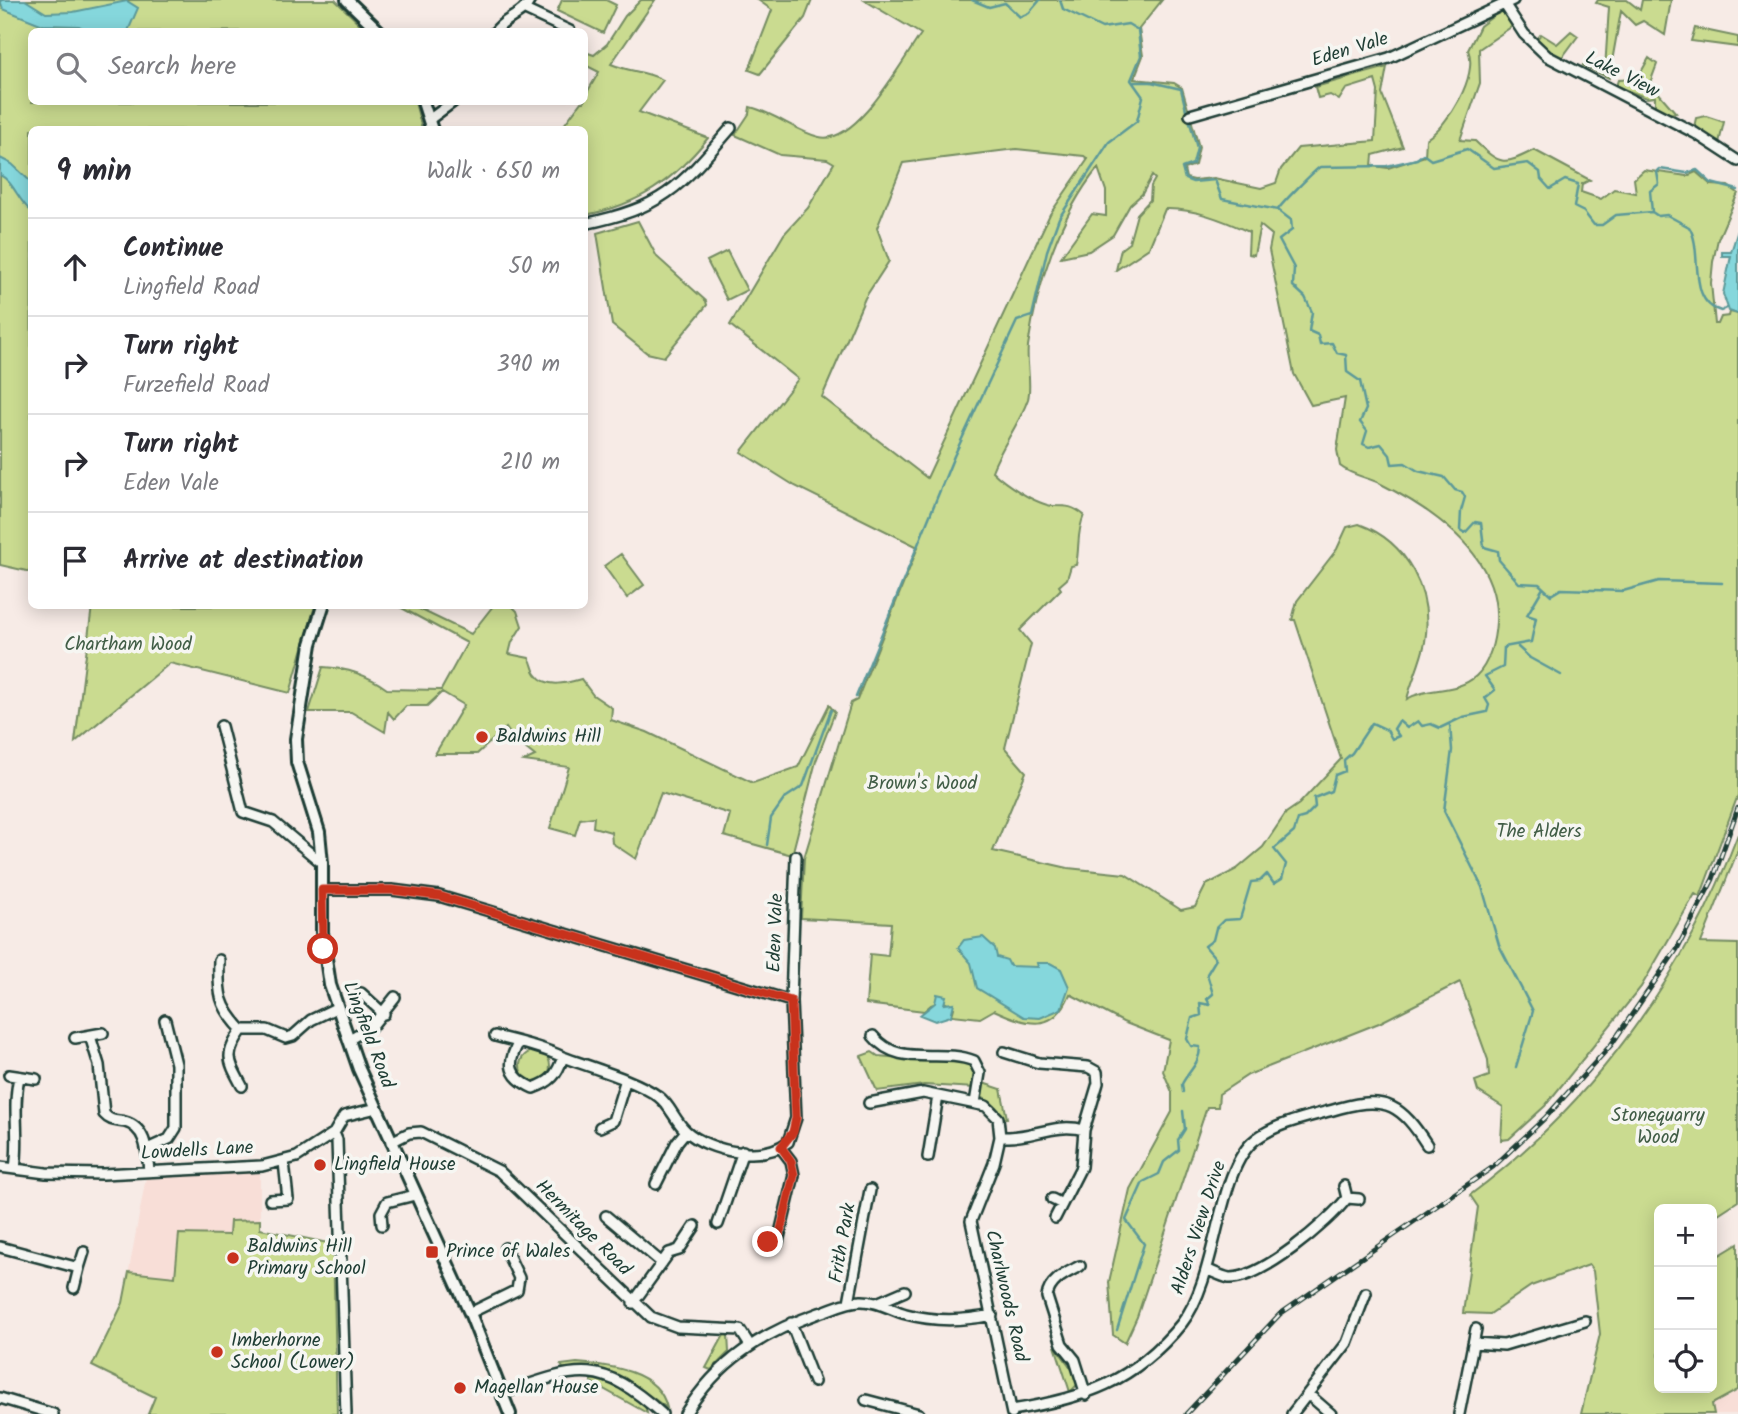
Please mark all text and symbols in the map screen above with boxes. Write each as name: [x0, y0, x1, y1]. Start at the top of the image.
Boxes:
street label: Eden Vale: [1308, 24, 1393, 76]
search box: [28, 28, 588, 105]
street label: Lake View: [1579, 43, 1665, 107]
text: Search here: [108, 46, 236, 88]
icon: search: [52, 48, 90, 86]
text: 9 min: [56, 148, 132, 196]
text: Walk · 650 m: [427, 154, 560, 190]
text: Continue: [123, 228, 224, 270]
icon: ahead: [56, 248, 94, 286]
text: 50 m: [509, 249, 560, 285]
text: Lingfield Road: [123, 270, 259, 306]
text: Turn right: [123, 326, 239, 368]
icon: right: [56, 346, 94, 384]
text: 390 m: [497, 347, 560, 383]
text: Furzefield Road: [123, 368, 269, 404]
text: Turn right: [123, 424, 239, 466]
icon: right: [56, 444, 94, 482]
text: 210 m: [500, 445, 560, 481]
text: Eden Vale: [123, 466, 219, 502]
text: Arrive at destination: [123, 540, 363, 582]
icon: arrive: [56, 542, 94, 580]
park label: Chartham Wood: [64, 630, 192, 660]
place label: Baldwins Hill: [496, 722, 601, 752]
marker: Baldwins Hill: [474, 729, 490, 745]
park label: Brown's Wood: [867, 769, 977, 799]
park label: The Alders: [1496, 817, 1582, 847]
street label: Eden Vale: [760, 892, 792, 973]
route start: [307, 933, 338, 964]
street label: Lingfield Road: [334, 977, 402, 1093]
park label: Stonequarry Wood: [1611, 1101, 1706, 1153]
street label: Lowdells Lane: [140, 1133, 255, 1169]
place label: Lingfield House: [334, 1150, 456, 1180]
marker: Lingfield House: [312, 1157, 328, 1173]
street label: Alders View Drive: [1163, 1157, 1235, 1299]
street label: Hermitage Road: [528, 1173, 639, 1284]
street label: Frith Park: [821, 1201, 865, 1285]
map controls: [1654, 1204, 1717, 1393]
button: +: [1654, 1204, 1717, 1267]
route end: [752, 1226, 783, 1257]
street label: Charlwoods Road: [976, 1227, 1036, 1366]
place label: Baldwins Hill Primary School: [247, 1232, 366, 1284]
place label: Prince of Wales: [446, 1237, 570, 1267]
marker: Prince of Wales: [424, 1244, 440, 1260]
marker: Baldwins Hill Primary School: [225, 1250, 241, 1266]
button: −: [1654, 1267, 1717, 1330]
place label: Imberhorne School (Lower): [231, 1326, 355, 1378]
button: locate: [1654, 1330, 1717, 1393]
marker: Imberhorne School (Lower): [209, 1344, 225, 1360]
place label: Magellan House: [474, 1373, 599, 1403]
marker: Magellan House: [452, 1380, 468, 1396]

